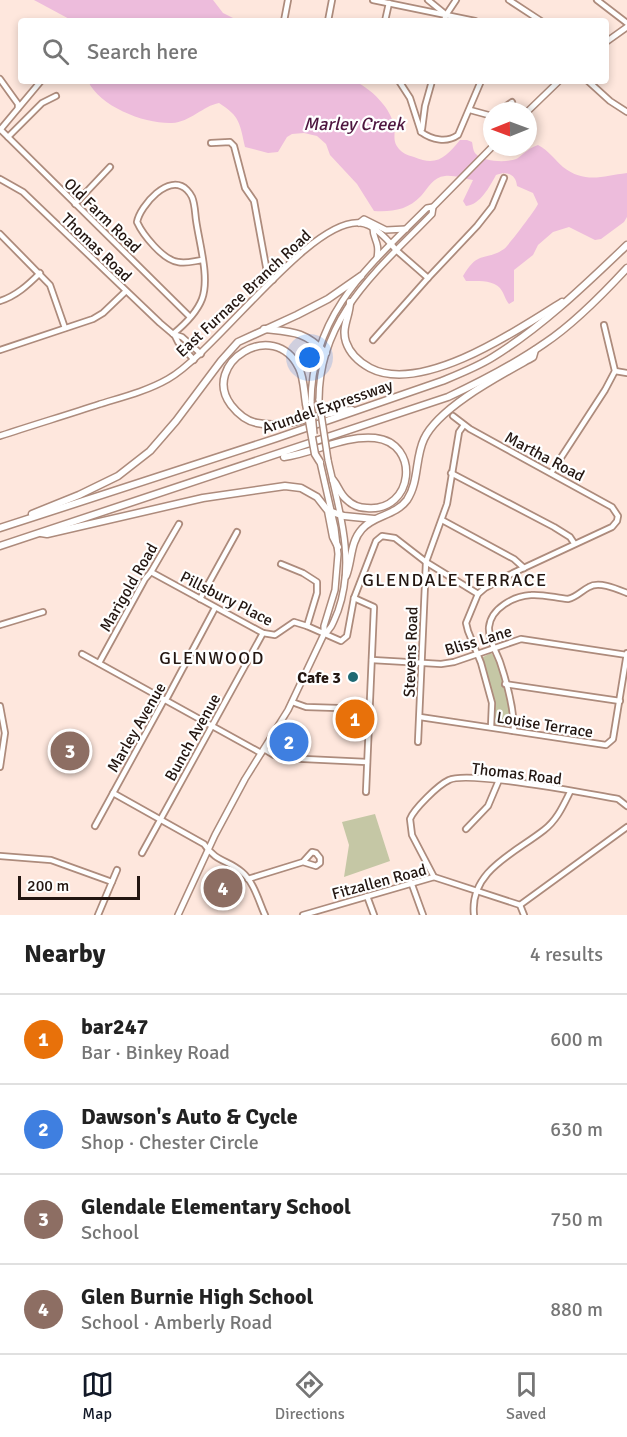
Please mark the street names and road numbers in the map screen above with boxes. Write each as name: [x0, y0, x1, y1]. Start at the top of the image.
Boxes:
street label: Old Farm Road: [60, 174, 145, 257]
street label: Thomas Road: [57, 209, 136, 286]
street label: East Furnace Branch Road: [172, 226, 315, 362]
street label: Arundel Expressway: [259, 375, 396, 439]
street label: Martha Road: [501, 428, 588, 486]
street label: Marigold Road: [95, 540, 162, 635]
street label: Pillsbury Place: [177, 567, 276, 631]
street label: Stevens Road: [399, 606, 423, 698]
street label: Bliss Lane: [442, 621, 514, 661]
street label: Marley Avenue: [103, 679, 171, 776]
street label: Bunch Avenue: [161, 690, 225, 785]
street label: Louise Terrace: [495, 707, 595, 742]
street label: Thomas Road: [471, 759, 563, 789]
street label: Fitzallen Road: [330, 860, 429, 904]

